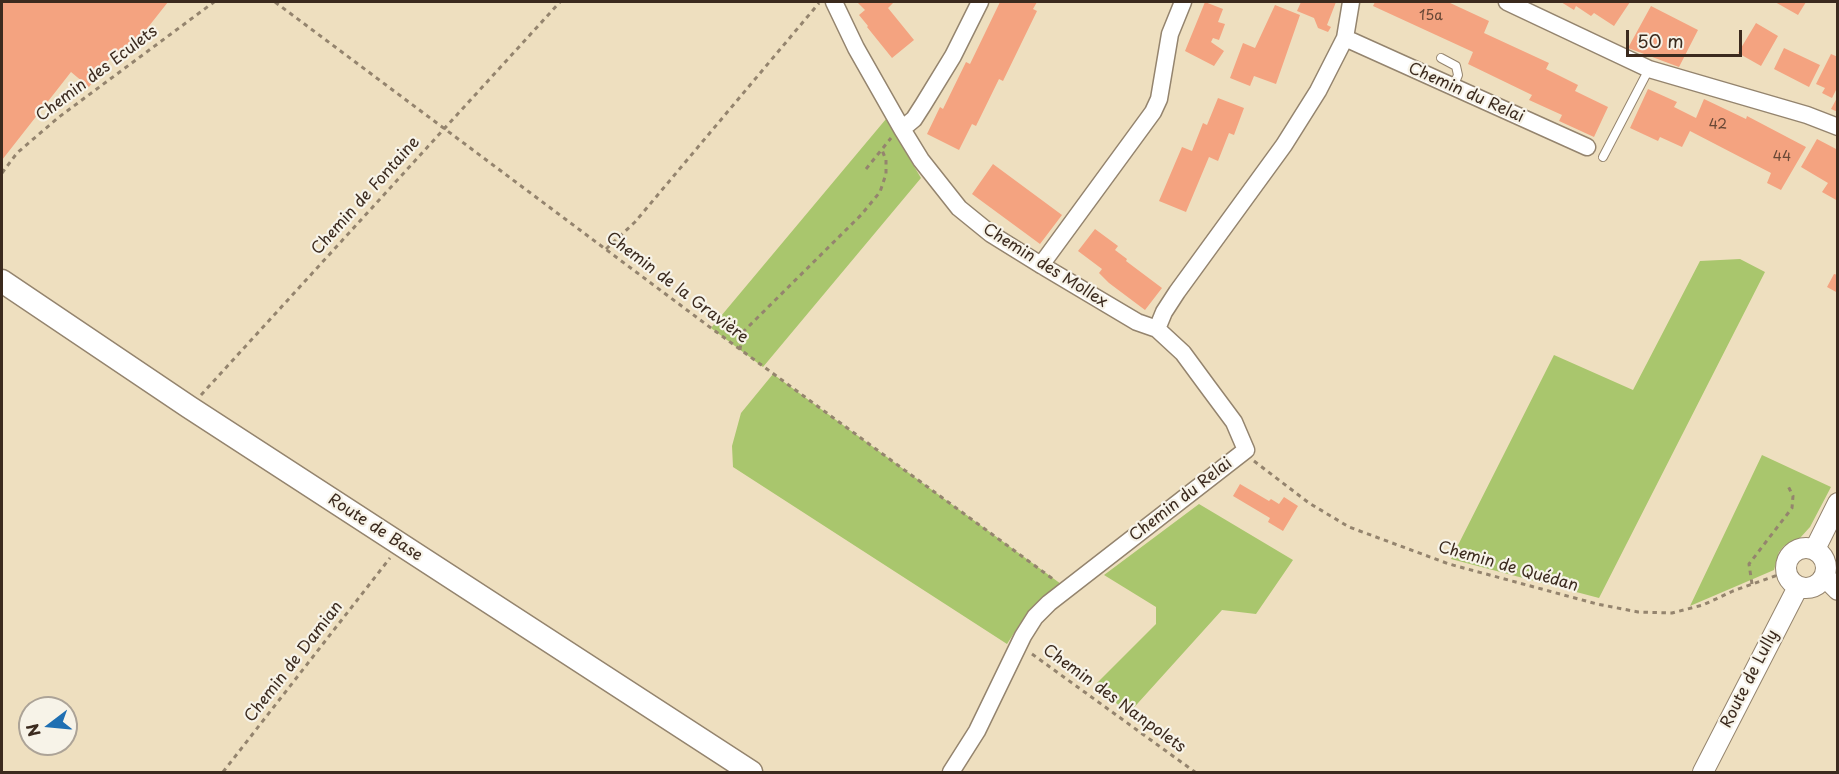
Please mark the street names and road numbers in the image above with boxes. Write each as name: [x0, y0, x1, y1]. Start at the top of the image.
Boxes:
street label: Chemin des Eculets: [33, 22, 161, 126]
street label: Chemin du Relai: [1405, 59, 1527, 127]
street label: Chemin de Fontaine: [308, 133, 424, 259]
street label: Chemin des Mollex: [979, 220, 1111, 312]
street label: Chemin de la Gravière: [602, 228, 752, 348]
street label: Chemin du Relai: [1126, 454, 1236, 546]
street label: Route de Base: [324, 490, 426, 566]
street label: Chemin de Quédan: [1436, 538, 1580, 596]
street label: Chemin de Damian: [241, 598, 347, 726]
street label: Route de Lully: [1717, 627, 1783, 731]
street label: Chemin des Nanpolets: [1039, 641, 1189, 757]

